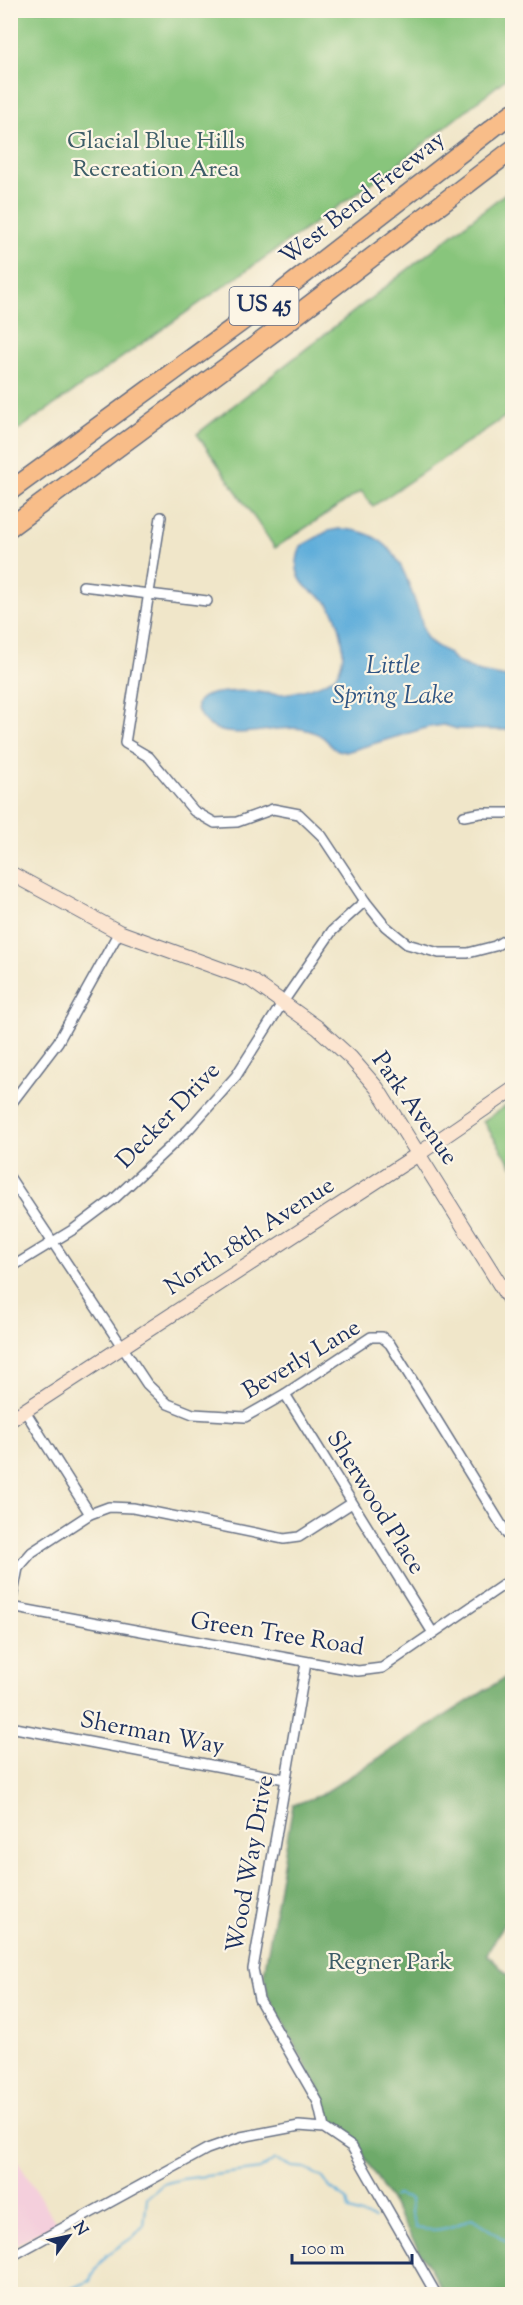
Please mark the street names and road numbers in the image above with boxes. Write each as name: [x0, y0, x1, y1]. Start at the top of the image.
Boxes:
street label: West Bend Freeway: [273, 123, 453, 275]
road number: US 45: [230, 287, 298, 325]
street label: Park Avenue: [362, 1046, 466, 1172]
street label: Decker Drive: [109, 1055, 229, 1177]
street label: North 18th Avenue: [159, 1169, 341, 1305]
street label: Beverly Lane: [237, 1311, 367, 1409]
street label: Sherwood Place: [317, 1425, 433, 1581]
street label: Green Tree Road: [188, 1604, 367, 1666]
street label: Sherman Way: [77, 1703, 227, 1765]
street label: Wood Way Drive: [219, 1772, 283, 1956]

